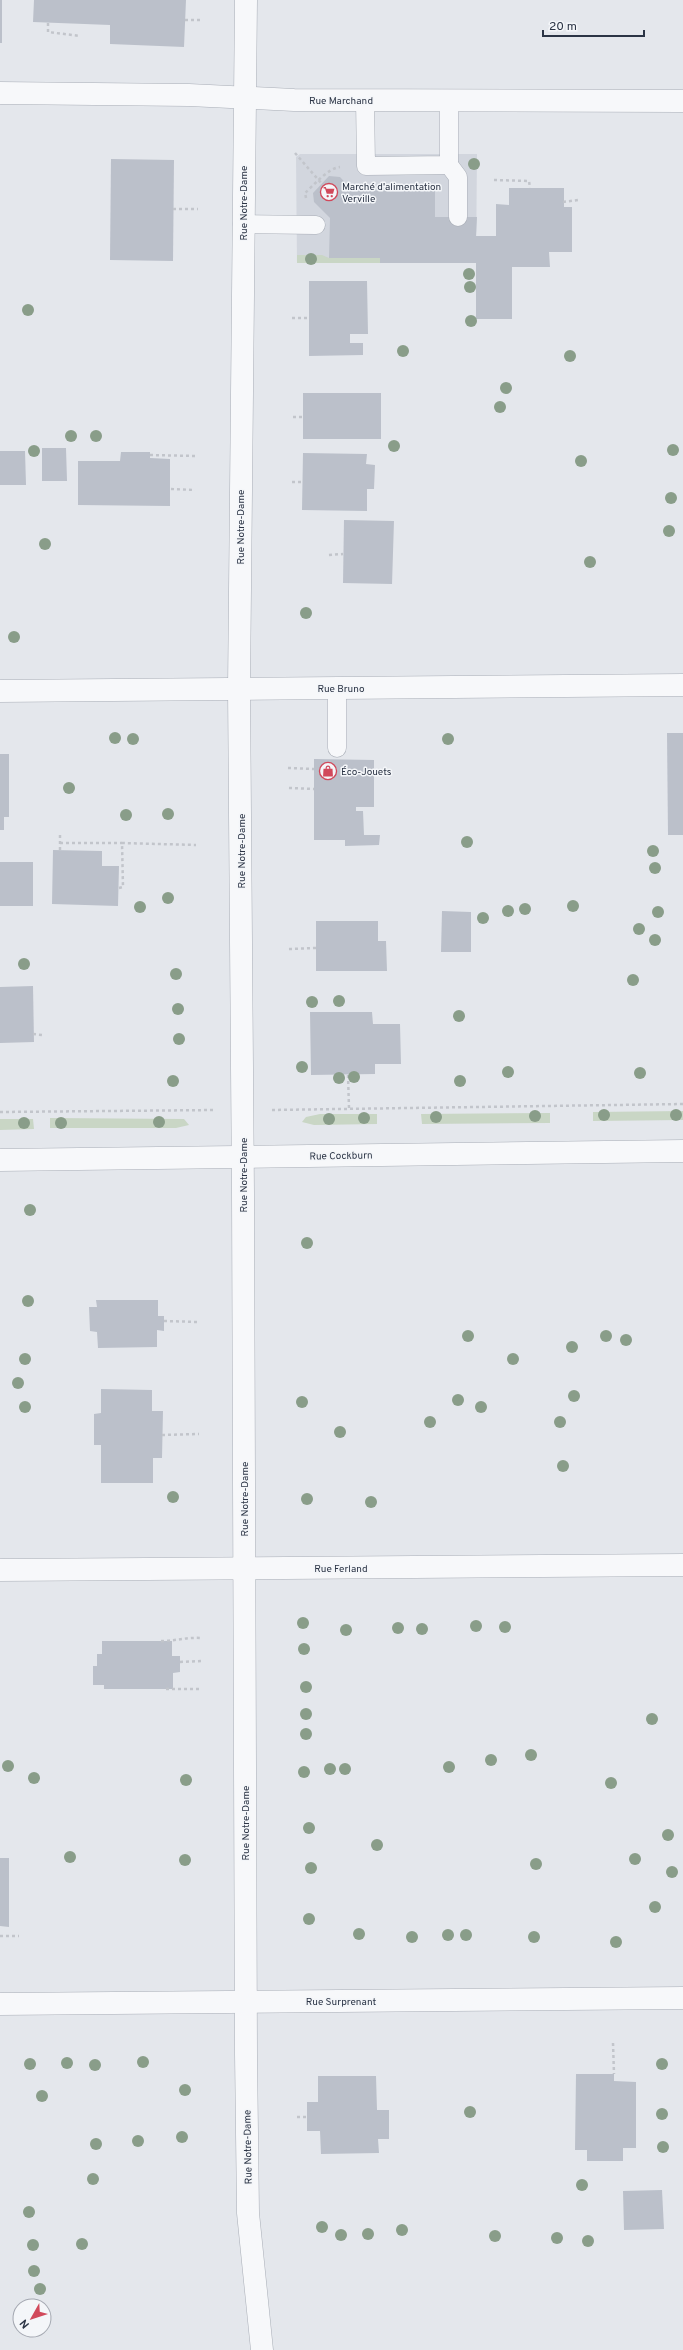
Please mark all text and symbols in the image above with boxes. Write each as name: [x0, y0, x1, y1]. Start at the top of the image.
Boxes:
scale bar: [543, 12, 644, 38]
text: 20 m: [549, 19, 577, 35]
street label: Rue Marchand: [309, 95, 373, 108]
street label: Rue Notre-Dame: [238, 166, 251, 240]
place label: Marché d'alimentation Verville: [342, 181, 441, 206]
supermarket icon: Marché d'alimentation Verville: [319, 182, 339, 202]
street label: Rue Notre-Dame: [235, 490, 248, 564]
street label: Rue Bruno: [317, 683, 365, 696]
shop icon: Éco-Jouets: [318, 761, 338, 781]
place label: Éco-Jouets: [341, 766, 392, 779]
street label: Rue Notre-Dame: [236, 814, 249, 888]
street label: Rue Notre-Dame: [238, 1138, 251, 1212]
street label: Rue Cockburn: [309, 1149, 373, 1164]
street label: Rue Notre-Dame: [239, 1462, 252, 1536]
street label: Rue Ferland: [314, 1563, 368, 1576]
street label: Rue Notre-Dame: [240, 1786, 253, 1860]
street label: Rue Surprenant: [306, 1996, 376, 2009]
street label: Rue Notre-Dame: [241, 2109, 256, 2184]
north arrow: [12, 2298, 52, 2338]
text: N: [17, 2316, 33, 2331]

